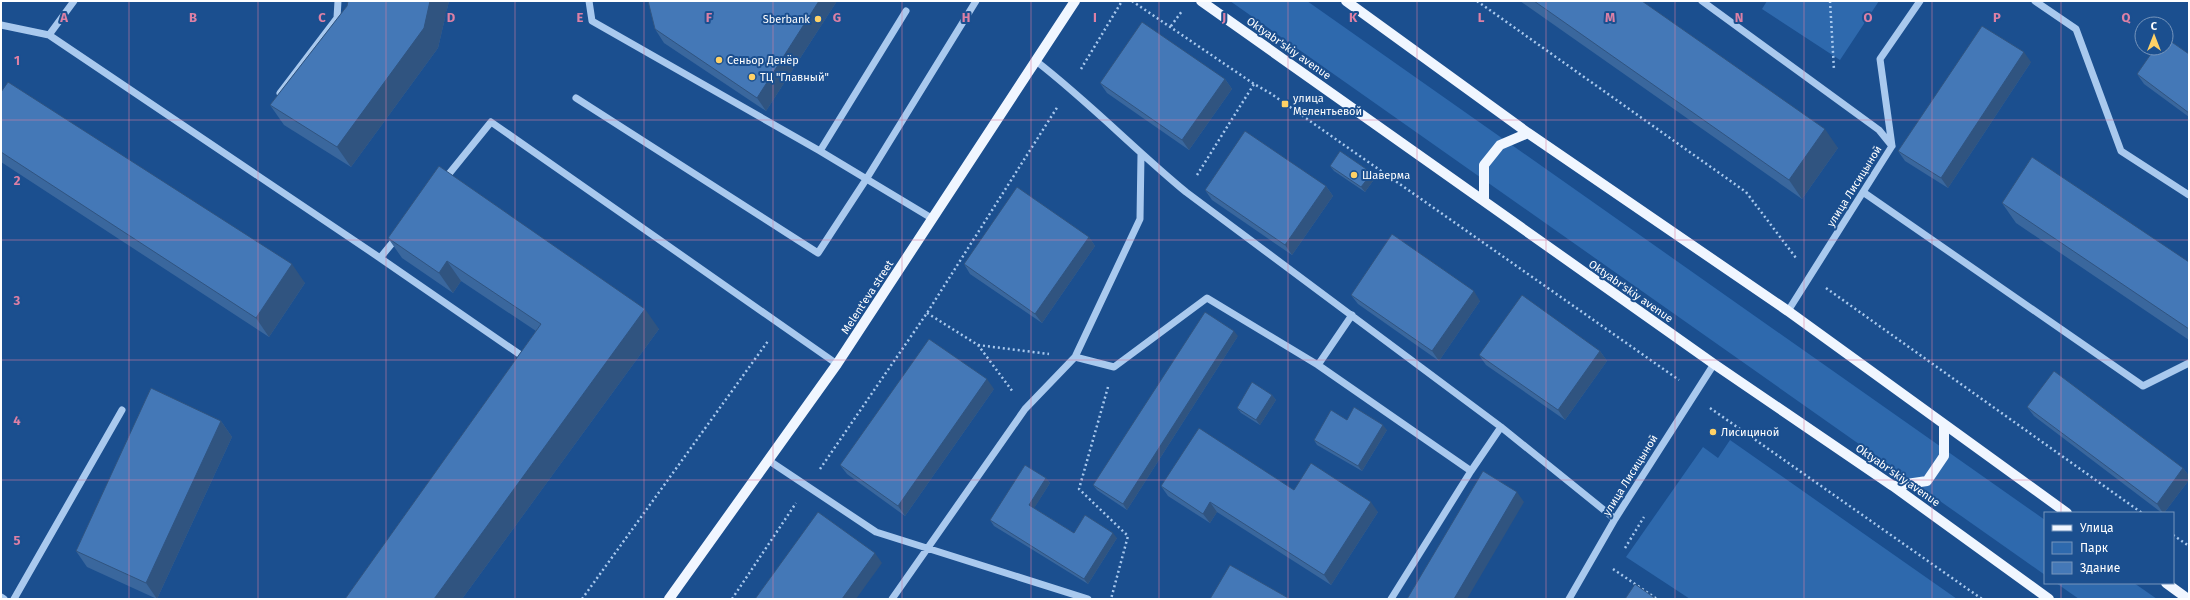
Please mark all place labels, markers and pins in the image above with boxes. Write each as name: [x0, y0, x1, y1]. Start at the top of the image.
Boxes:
place label: Sberbank: [763, 13, 810, 26]
marker: Sberbank: [813, 14, 823, 24]
place label: Сеньор Денёр: [727, 54, 799, 67]
marker: Сеньор Денёр: [714, 55, 724, 65]
place label: ТЦ "Главный": [760, 71, 829, 84]
marker: ТЦ "Главный": [747, 72, 757, 82]
place label: улица Мелентьевой: [1293, 92, 1362, 118]
marker: улица Мелентьевой: [1280, 99, 1290, 109]
place label: Шаверма: [1362, 169, 1410, 182]
marker: Шаверма: [1349, 170, 1359, 180]
place label: Лисициной: [1721, 426, 1779, 439]
marker: Лисициной: [1708, 427, 1718, 437]

